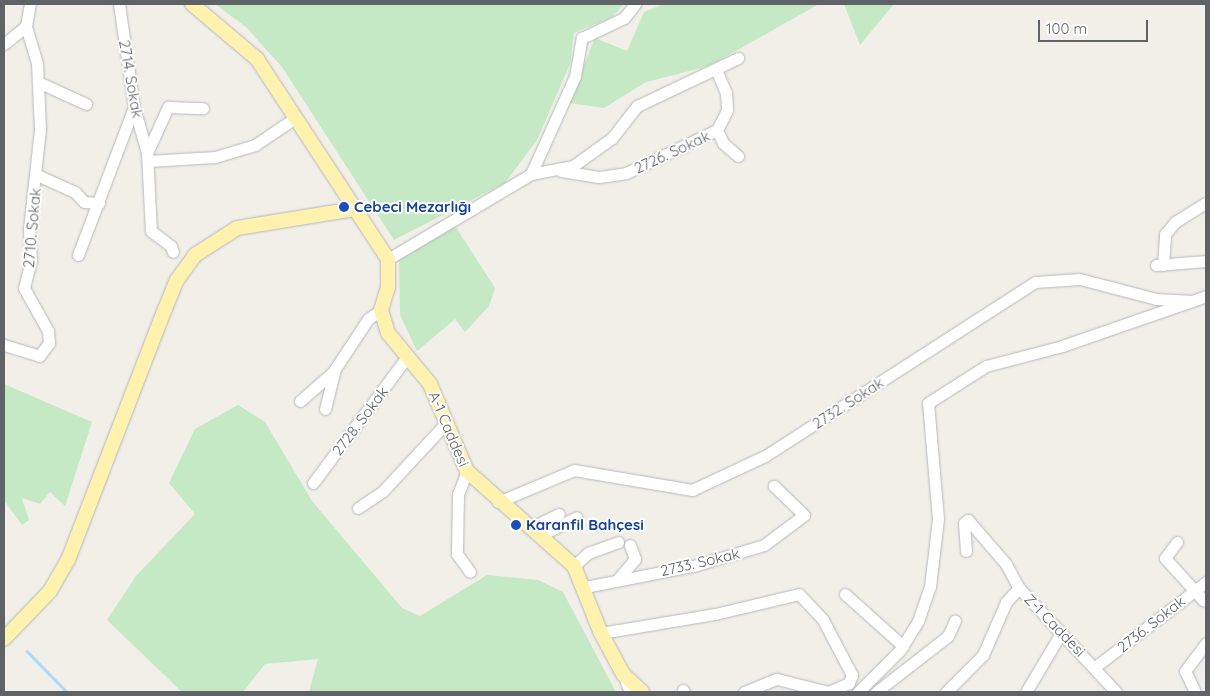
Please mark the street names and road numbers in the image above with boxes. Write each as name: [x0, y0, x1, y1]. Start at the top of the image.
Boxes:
street label: 2714. Sokak: [115, 39, 147, 119]
street label: 2726. Sokak: [631, 127, 713, 177]
street label: 2710. Sokak: [20, 187, 44, 269]
street label: 2732. Sokak: [809, 373, 887, 433]
street label: 2728. Sokak: [328, 383, 392, 459]
street label: A-1 Caddesi: [425, 389, 473, 469]
street label: 2733. Sokak: [659, 544, 741, 580]
street label: Z-1 Caddesi: [1021, 590, 1089, 660]
street label: 2736. Sokak: [1114, 592, 1188, 656]

